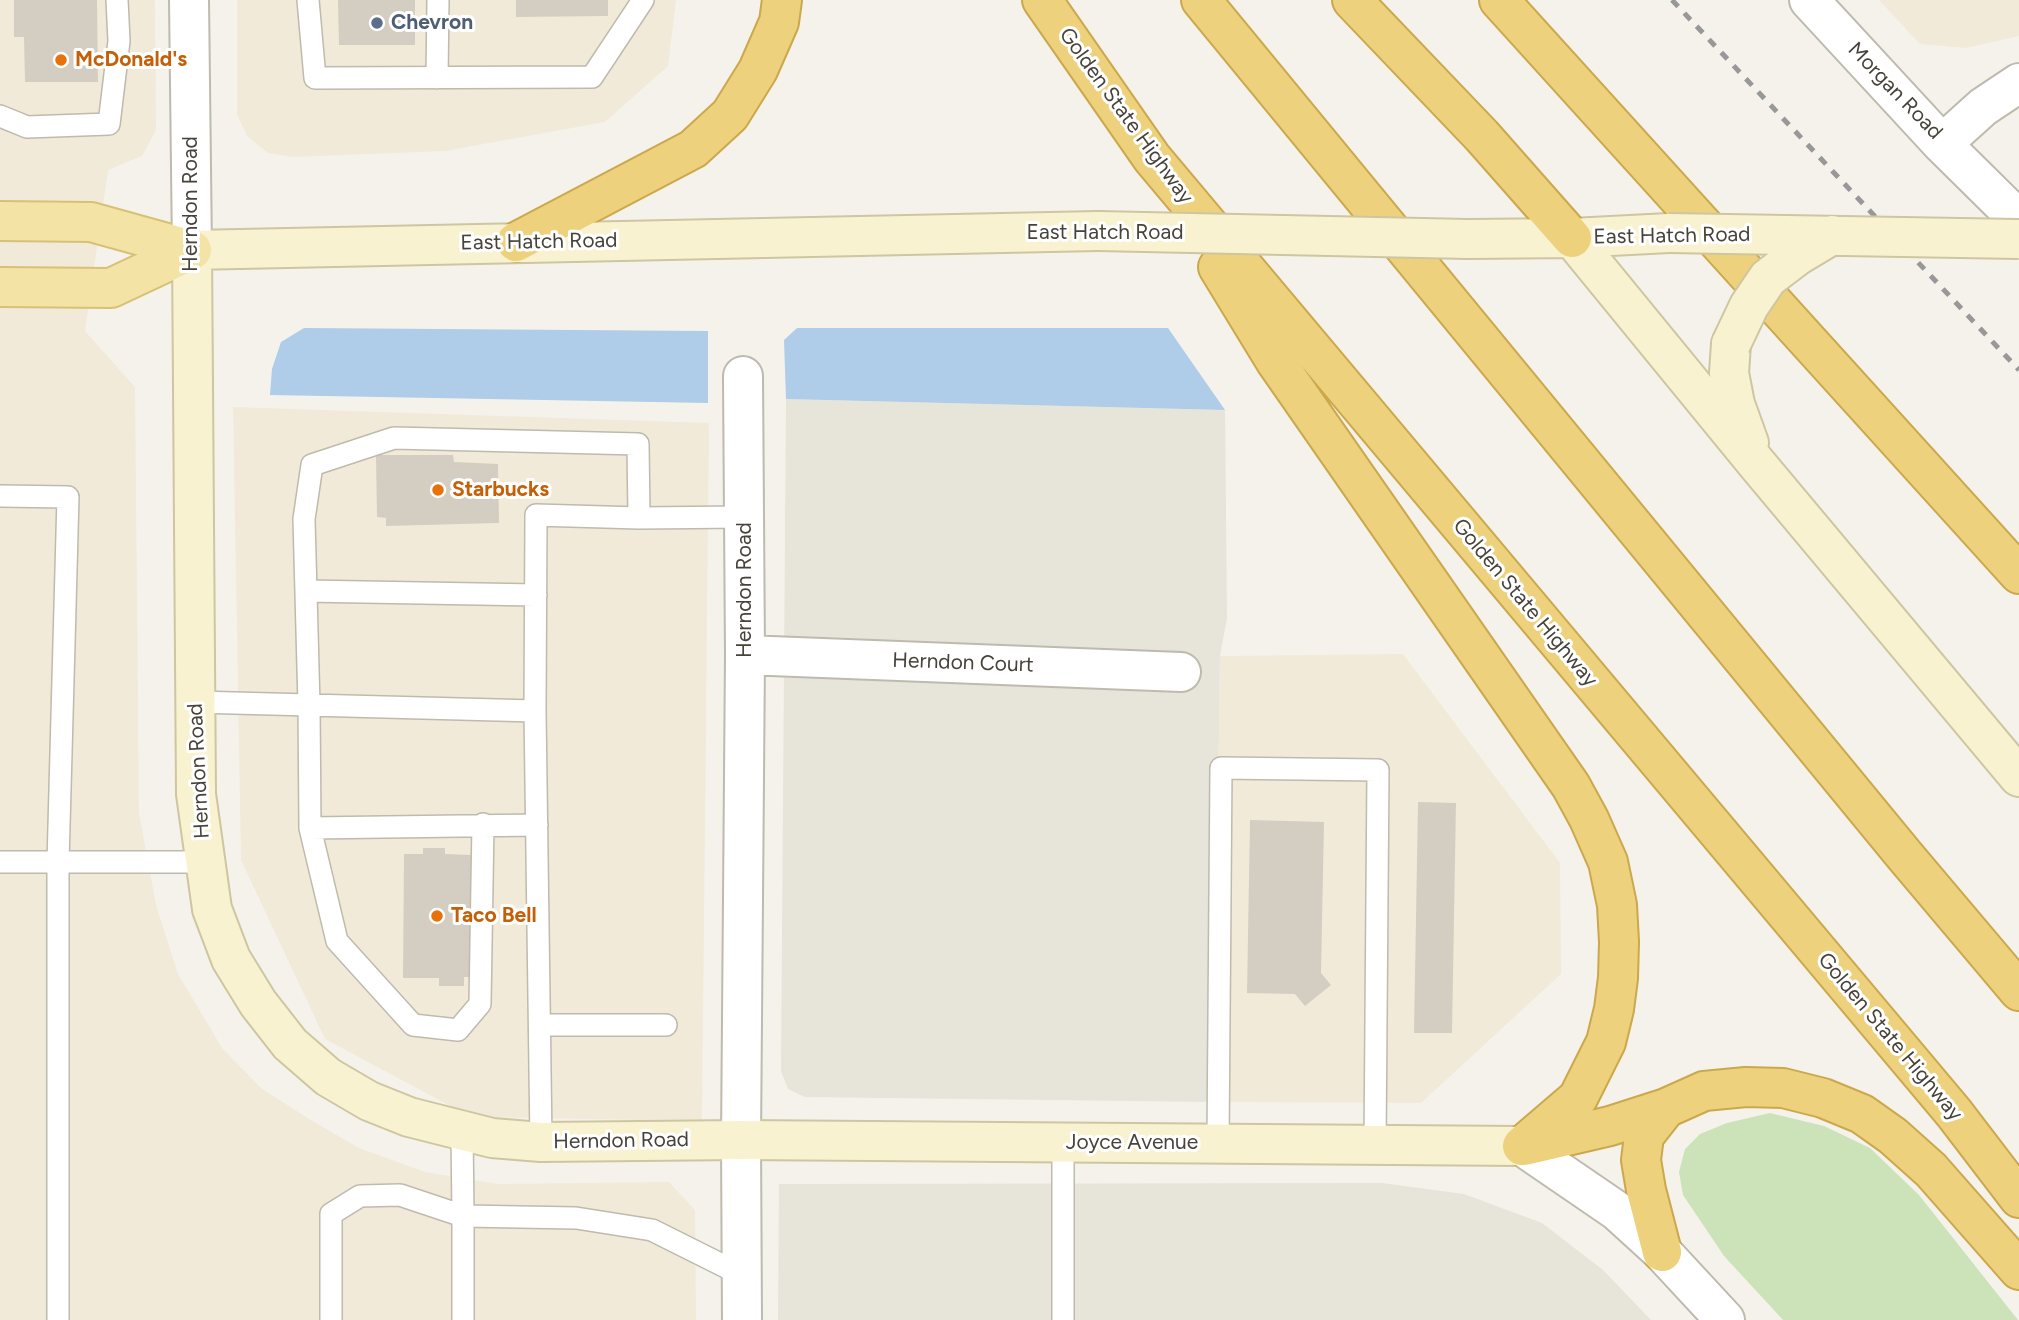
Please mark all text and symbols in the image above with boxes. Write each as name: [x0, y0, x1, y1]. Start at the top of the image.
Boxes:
place label: Chevron: [391, 10, 473, 36]
marker: Chevron: [369, 15, 385, 31]
street label: Golden State Highway: [1054, 23, 1198, 209]
street label: Morgan Road: [1842, 37, 1948, 145]
place label: McDonald's: [75, 47, 187, 73]
marker: McDonald's: [53, 52, 69, 68]
street label: Herndon Road: [178, 136, 204, 272]
street label: East Hatch Road: [1026, 220, 1184, 246]
street label: East Hatch Road: [1593, 222, 1751, 250]
street label: East Hatch Road: [460, 228, 618, 256]
place label: Starbucks: [452, 477, 549, 503]
marker: Starbucks: [430, 482, 446, 498]
street label: Golden State Highway: [1447, 514, 1603, 692]
street label: Herndon Road: [732, 522, 758, 658]
street label: Herndon Court: [892, 648, 1034, 678]
street label: Herndon Road: [183, 703, 215, 839]
place label: Taco Bell: [451, 903, 537, 929]
marker: Taco Bell: [429, 908, 445, 924]
street label: Golden State Highway: [1812, 948, 1968, 1126]
street label: Herndon Road: [553, 1127, 689, 1155]
street label: Joyce Avenue: [1066, 1130, 1198, 1156]

